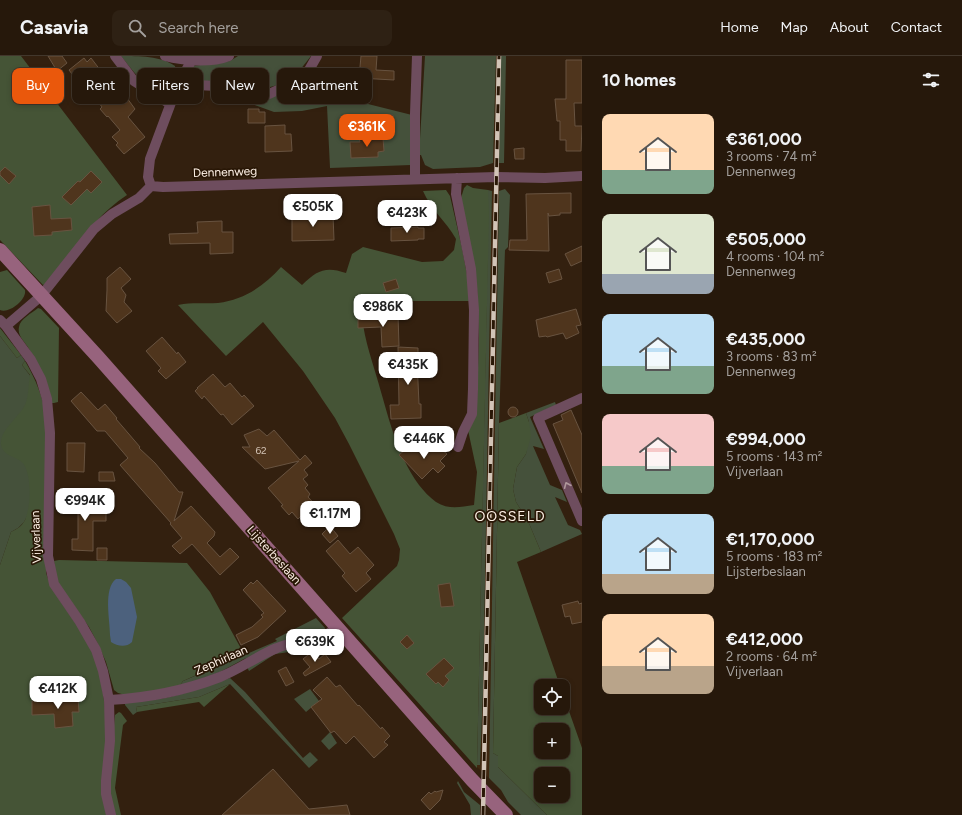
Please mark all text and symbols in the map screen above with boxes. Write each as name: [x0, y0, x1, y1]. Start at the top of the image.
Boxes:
search box: [112, 10, 392, 46]
text: Casavia: [20, 16, 88, 39]
icon: search: [126, 17, 148, 39]
text: Search here: [158, 19, 238, 37]
text: Home: [720, 19, 759, 36]
text: Map: [781, 19, 808, 36]
text: About: [830, 19, 869, 36]
text: Contact: [891, 19, 942, 36]
chip: Buy: [12, 68, 64, 104]
chip: Rent: [72, 68, 129, 104]
chip: Filters: [137, 68, 203, 104]
chip: New: [211, 68, 269, 104]
chip: Apartment: [277, 68, 372, 104]
icon: filters: [920, 69, 942, 91]
text: 10 homes: [602, 70, 676, 90]
pin: €361K: [339, 114, 395, 148]
text: €361K: [348, 119, 386, 134]
text: €361,000: [726, 129, 802, 149]
icon: home: [634, 130, 682, 178]
text: 3 rooms · 74 m²: [726, 149, 817, 164]
street label: Dennenweg: [193, 164, 257, 180]
text: Dennenweg: [726, 164, 796, 179]
pin: €505K: [285, 194, 341, 228]
text: €505K: [292, 199, 334, 214]
pin: €423K: [379, 200, 435, 234]
text: €423K: [387, 205, 427, 220]
text: €505,000: [726, 229, 806, 249]
icon: home: [634, 230, 682, 278]
text: 4 rooms · 104 m²: [726, 249, 824, 264]
text: Dennenweg: [726, 264, 796, 279]
pin: €986K: [355, 294, 411, 328]
text: €986K: [363, 299, 403, 314]
text: €435,000: [726, 329, 805, 349]
icon: home: [634, 330, 682, 378]
text: 3 rooms · 83 m²: [726, 349, 817, 364]
pin: €435K: [380, 352, 436, 386]
text: €435K: [388, 357, 428, 372]
text: Dennenweg: [726, 364, 796, 379]
pin: €446K: [396, 426, 452, 460]
text: €994,000: [726, 429, 806, 449]
icon: home: [634, 430, 682, 478]
text: €446K: [403, 431, 445, 446]
house number: 62: [255, 444, 267, 457]
text: 5 rooms · 143 m²: [726, 449, 823, 464]
text: Vijverlaan: [726, 464, 783, 479]
one-way arrow: [563, 482, 571, 489]
pin: €994K: [57, 488, 113, 522]
text: €994K: [64, 493, 106, 508]
pin: €1.17M: [297, 501, 363, 535]
text: €1.17M: [309, 506, 351, 521]
district label: OOSSELD: [474, 508, 546, 525]
street label: Vijverlaan: [28, 510, 44, 564]
street label: Lijsterbeslaan: [244, 523, 304, 587]
text: €1,170,000: [726, 529, 814, 549]
icon: home: [634, 530, 682, 578]
text: 5 rooms · 183 m²: [726, 549, 822, 564]
text: Lijsterbeslaan: [726, 564, 806, 579]
pin: €639K: [287, 629, 343, 663]
text: €412,000: [726, 629, 803, 649]
icon: home: [634, 630, 682, 678]
text: €639K: [295, 634, 335, 649]
street label: Zephirlaan: [192, 642, 250, 678]
text: 2 rooms · 64 m²: [726, 649, 817, 664]
text: Vijverlaan: [726, 664, 783, 679]
pin: €412K: [30, 676, 86, 710]
map controls: [534, 679, 570, 803]
button: locate: [534, 679, 570, 715]
text: €412K: [39, 681, 77, 696]
button: +: [534, 723, 570, 759]
button: −: [534, 767, 570, 803]

